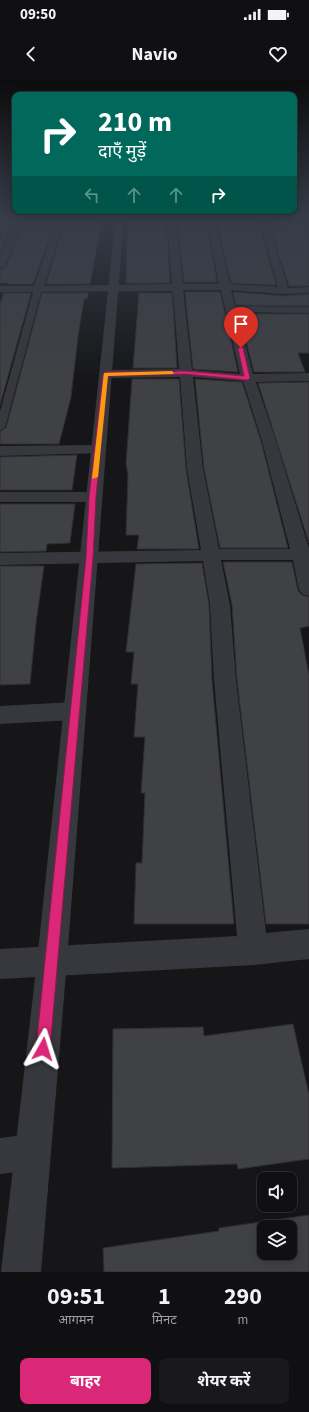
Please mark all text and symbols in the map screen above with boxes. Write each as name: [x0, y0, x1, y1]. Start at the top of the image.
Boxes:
text: 09:50: [20, 4, 56, 25]
text: Navio: [132, 42, 177, 67]
icon: back: [20, 43, 42, 65]
icon: heart: [267, 43, 289, 65]
text: 210 m: [98, 102, 172, 142]
icon: right: [32, 108, 84, 160]
text: दाएँ मुड़ें: [98, 139, 146, 164]
icon: left: [81, 184, 103, 206]
icon: ahead: [123, 184, 145, 206]
icon: ahead: [165, 184, 187, 206]
icon: right: [207, 184, 229, 206]
pin: [224, 307, 258, 348]
icon: arrive: [230, 313, 252, 335]
position arrow: [22, 1028, 64, 1070]
map controls: [257, 1172, 297, 1260]
button: sound: [257, 1172, 297, 1212]
button: layers: [257, 1220, 297, 1260]
text: 09:51: [47, 1279, 105, 1314]
text: 1: [158, 1279, 171, 1314]
text: 290: [224, 1279, 262, 1314]
text: आगमन: [58, 1311, 94, 1329]
text: मिनट: [152, 1311, 177, 1329]
text: m: [238, 1311, 248, 1329]
button: बाहर: [20, 1358, 151, 1404]
button: शेयर करें: [159, 1358, 289, 1404]

